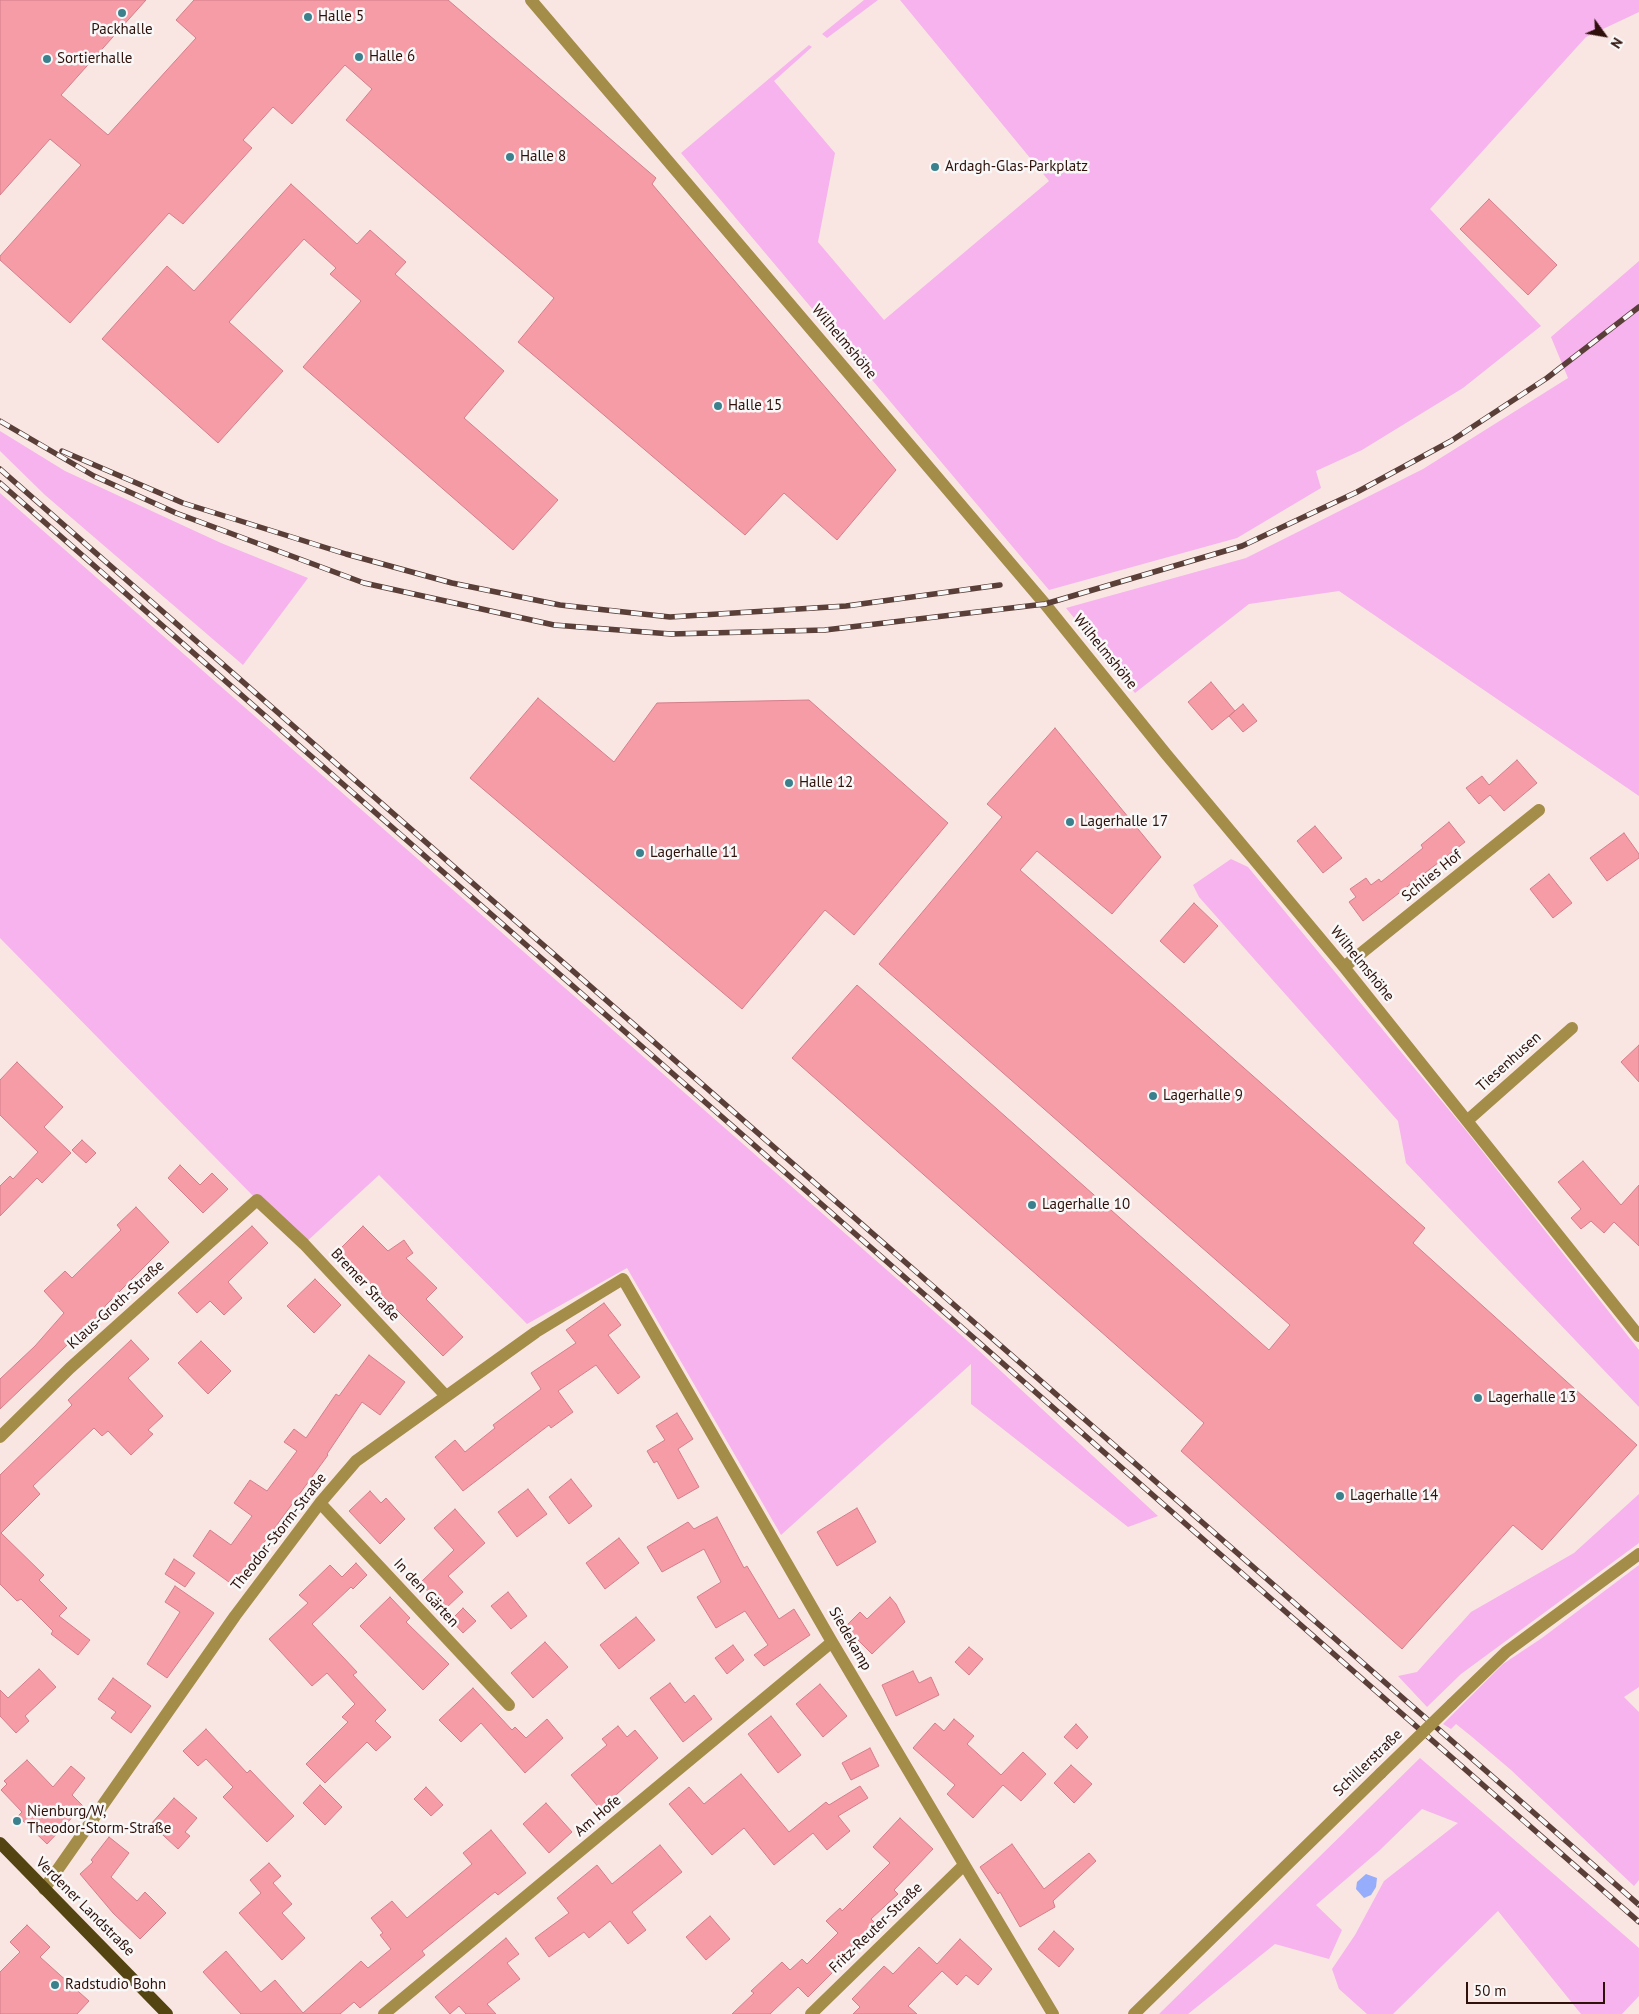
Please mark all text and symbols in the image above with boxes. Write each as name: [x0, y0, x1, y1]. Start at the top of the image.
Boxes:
marker: Packhalle: [116, 7, 128, 19]
place label: Halle 5: [318, 8, 364, 26]
north arrow: [1579, 10, 1629, 60]
marker: Halle 5: [302, 11, 314, 23]
place label: Packhalle: [91, 21, 153, 39]
text: N: [1607, 34, 1627, 52]
place label: Halle 6: [369, 48, 415, 66]
place label: Sortierhalle: [57, 50, 132, 68]
marker: Halle 6: [353, 51, 365, 63]
marker: Sortierhalle: [41, 53, 53, 65]
place label: Halle 8: [520, 148, 566, 166]
marker: Halle 8: [504, 151, 516, 163]
place label: Ardagh-Glas-Parkplatz: [945, 158, 1088, 176]
marker: Ardagh-Glas-Parkplatz: [929, 161, 941, 173]
street label: Wilhelmshöhe: [808, 301, 880, 383]
place label: Halle 15: [728, 397, 782, 415]
marker: Halle 15: [712, 400, 724, 412]
street label: Wilhelmshöhe: [1069, 611, 1141, 693]
place label: Halle 12: [799, 774, 853, 792]
marker: Halle 12: [783, 777, 795, 789]
place label: Lagerhalle 17: [1080, 813, 1168, 831]
marker: Lagerhalle 17: [1064, 816, 1076, 828]
place label: Lagerhalle 11: [650, 844, 738, 862]
street label: Schlies Hof: [1398, 846, 1466, 906]
marker: Lagerhalle 11: [634, 847, 646, 859]
street label: Wilhelmshöhe: [1326, 923, 1398, 1005]
street label: Tiesenhusen: [1473, 1028, 1545, 1096]
place label: Lagerhalle 9: [1163, 1087, 1243, 1105]
marker: Lagerhalle 9: [1147, 1090, 1159, 1102]
place label: Lagerhalle 10: [1042, 1196, 1130, 1214]
marker: Lagerhalle 10: [1026, 1199, 1038, 1211]
street label: Bremer Straße: [327, 1245, 403, 1325]
street label: Klaus-Groth-Straße: [64, 1257, 168, 1353]
place label: Lagerhalle 13: [1488, 1389, 1576, 1407]
marker: Lagerhalle 13: [1472, 1392, 1484, 1404]
street label: Theodor-Storm-Straße: [227, 1470, 331, 1594]
place label: Lagerhalle 14: [1350, 1487, 1438, 1505]
marker: Lagerhalle 14: [1334, 1490, 1346, 1502]
street label: In den Gärten: [390, 1555, 462, 1631]
street label: Siedekamp: [825, 1604, 875, 1674]
street label: Schillerstraße: [1330, 1726, 1406, 1800]
street label: Am Hofe: [571, 1791, 625, 1841]
place label: Nienburg/W, Theodor-Storm-Straße: [27, 1803, 171, 1838]
marker: Nienburg/W, Theodor-Storm-Straße: [11, 1815, 23, 1827]
street label: Verdener Landstraße: [32, 1854, 138, 1960]
street label: Fritz-Reuter-Straße: [826, 1879, 926, 1977]
scale bar: [1469, 1972, 1608, 2004]
place label: Radstudio Bohn: [65, 1976, 166, 1994]
marker: Radstudio Bohn: [49, 1979, 61, 1991]
text: 50 m: [1474, 1981, 1507, 2000]

